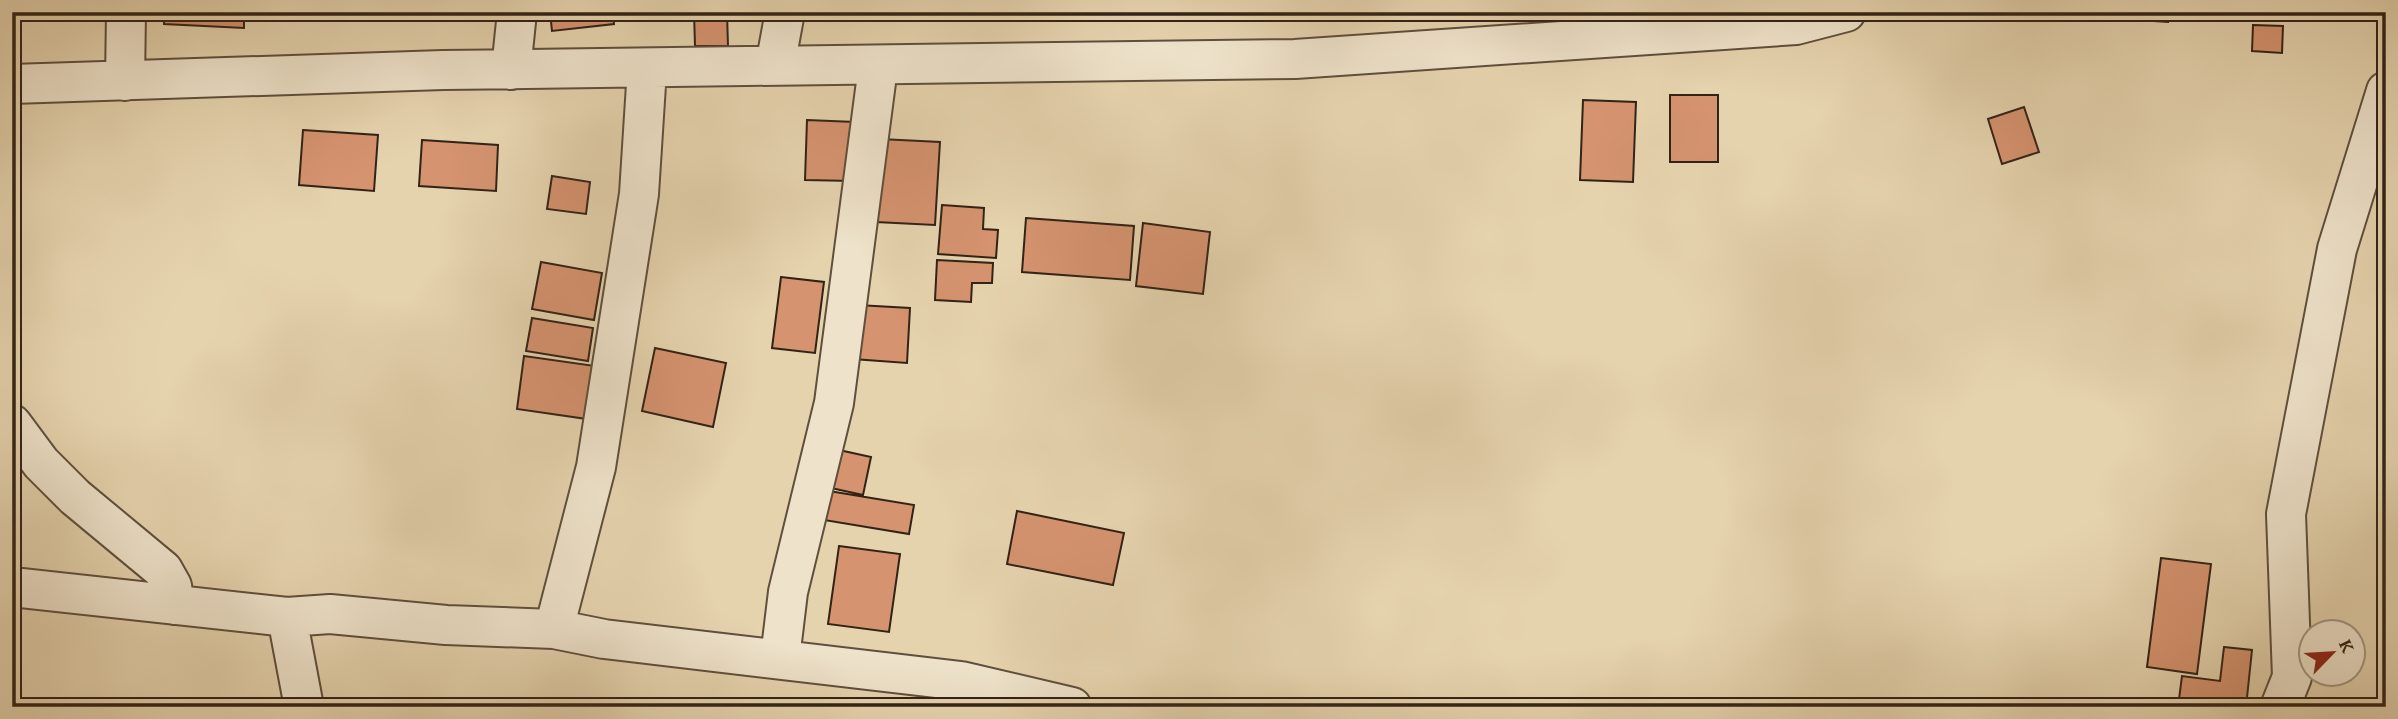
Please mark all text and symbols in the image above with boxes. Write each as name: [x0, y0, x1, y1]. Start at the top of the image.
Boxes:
north arrow: [2296, 618, 2366, 688]
text: K: [2332, 634, 2363, 657]

